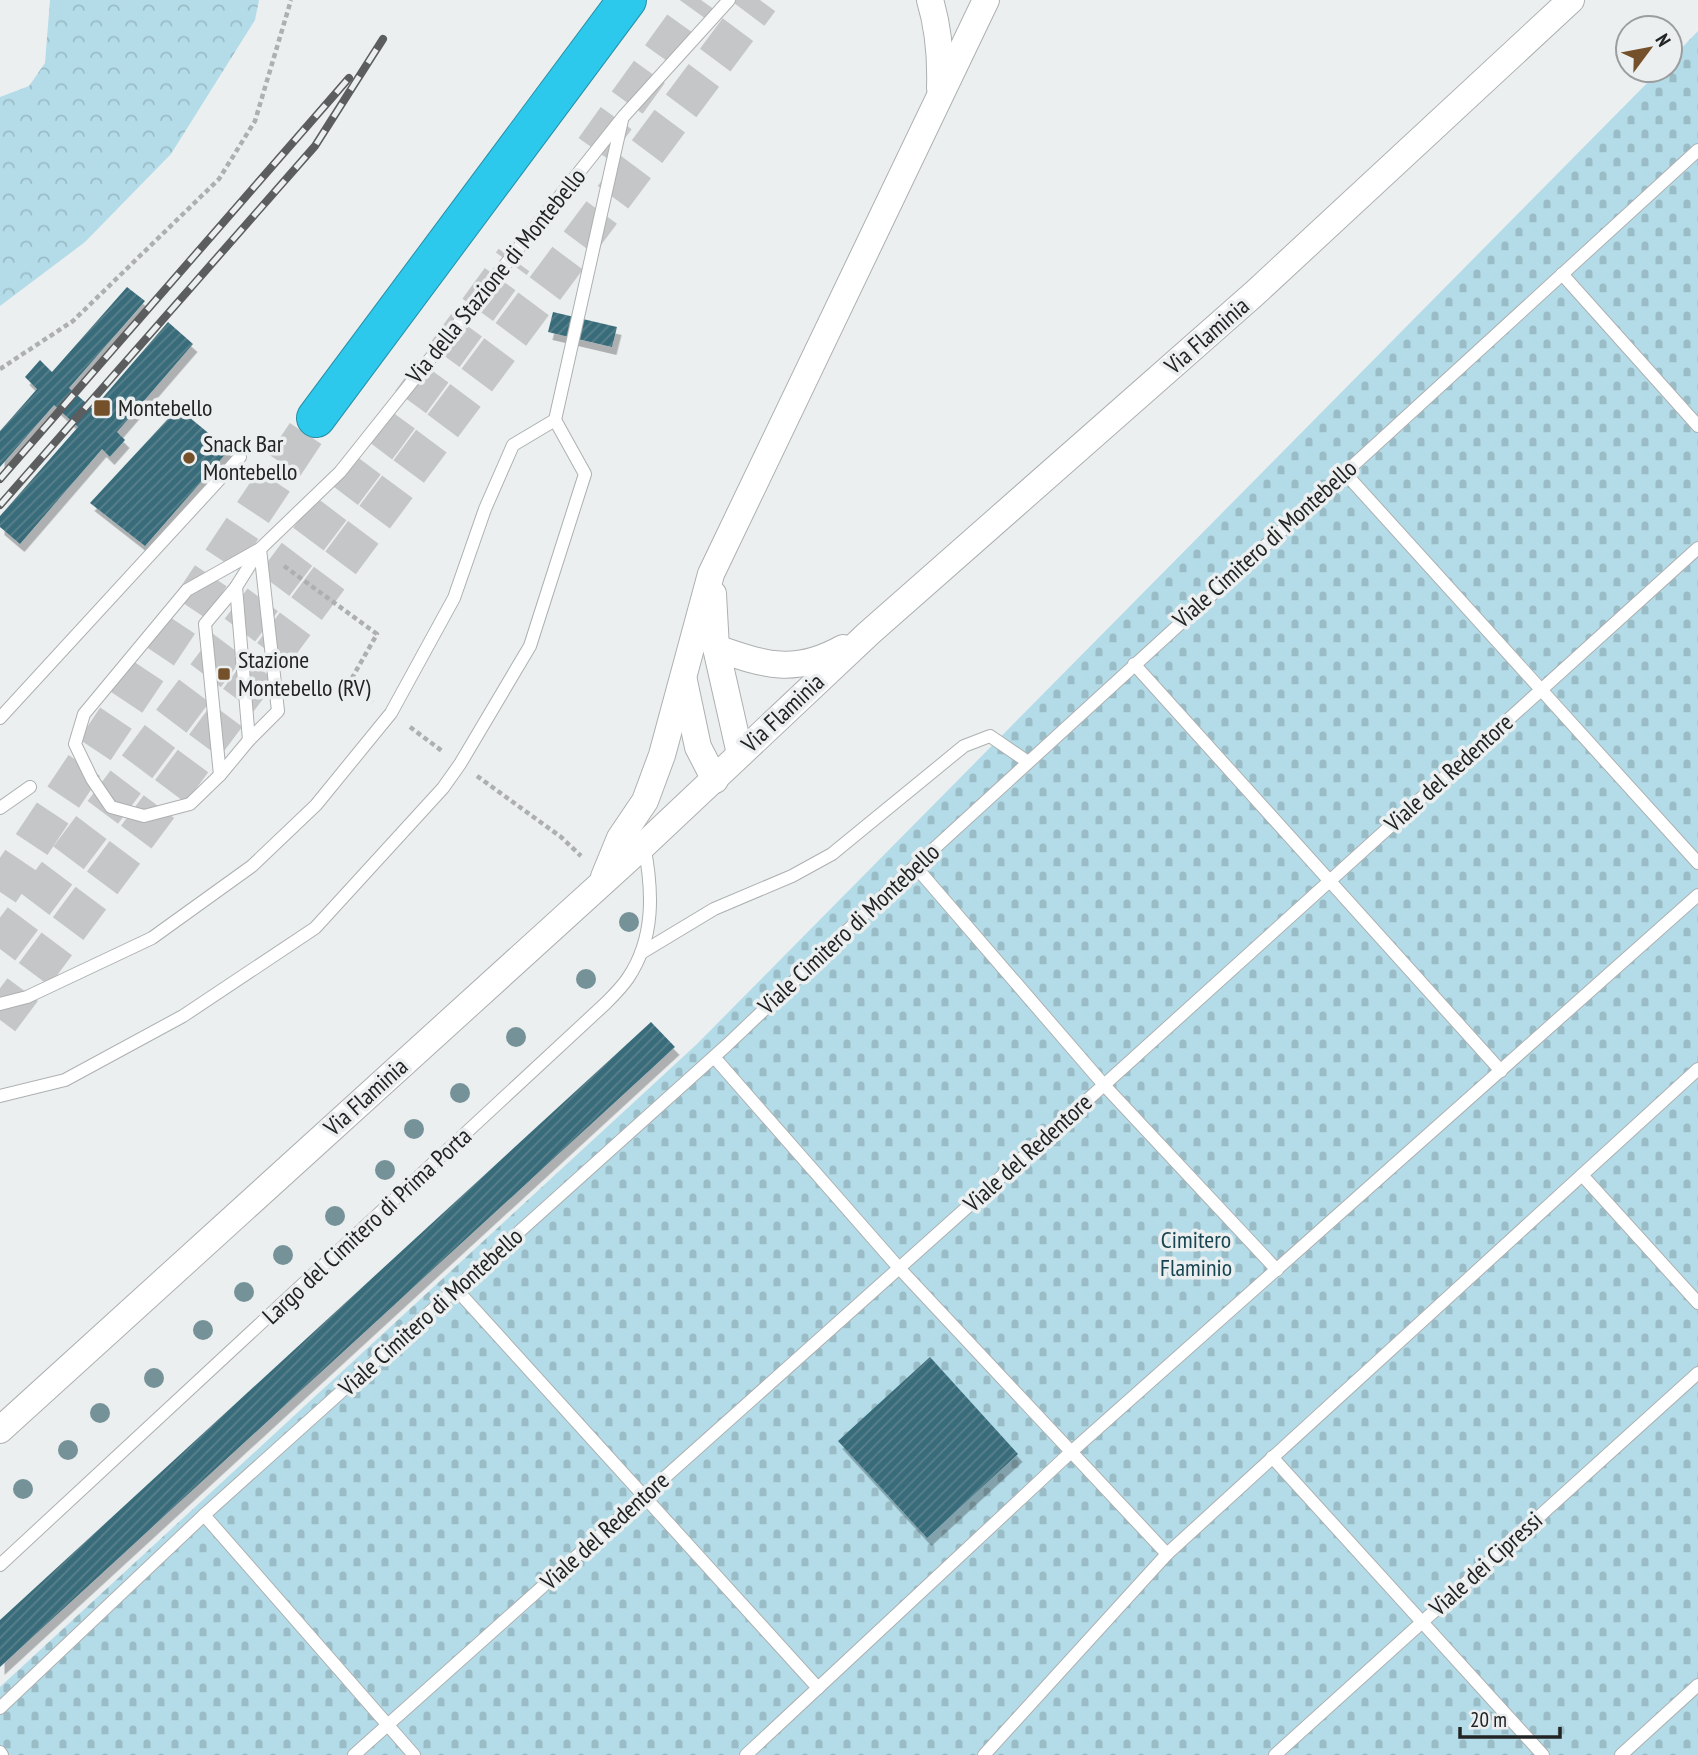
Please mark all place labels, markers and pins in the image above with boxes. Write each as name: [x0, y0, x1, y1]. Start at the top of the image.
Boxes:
place label: Montebello: [118, 392, 212, 423]
marker: Montebello: [92, 398, 112, 418]
place label: Snack Bar Montebello: [203, 428, 297, 487]
marker: Snack Bar Montebello: [181, 450, 197, 466]
place label: Stazione Montebello (RV): [238, 644, 371, 703]
marker: Stazione Montebello (RV): [216, 666, 232, 682]

